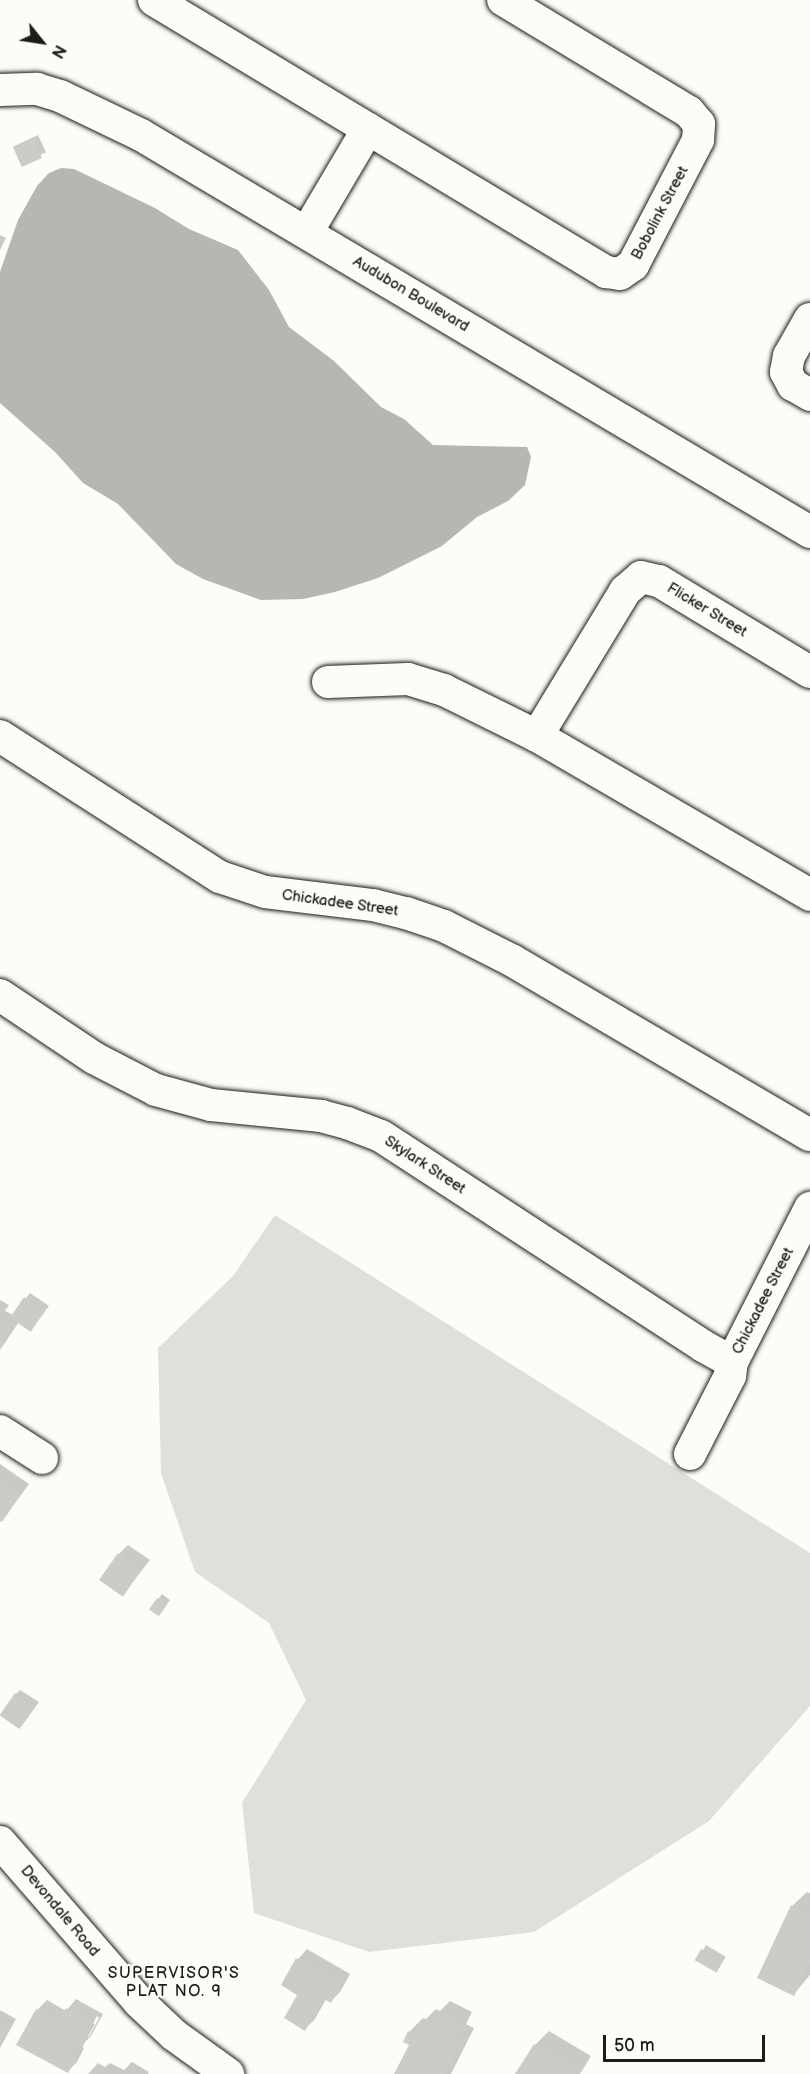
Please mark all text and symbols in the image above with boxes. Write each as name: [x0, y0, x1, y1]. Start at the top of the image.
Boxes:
north arrow: [12, 12, 72, 72]
text: N: [47, 41, 69, 61]
street label: Bobolink Street: [628, 163, 692, 263]
street label: Audubon Boulevard: [350, 252, 472, 336]
street label: Flicker Street: [664, 579, 750, 641]
street label: Chickadee Street: [280, 886, 400, 920]
street label: Skylark Street: [381, 1132, 469, 1198]
street label: Chickadee Street: [728, 1244, 798, 1358]
street label: Devondale Road: [17, 1862, 103, 1960]
district label: SUPERVISOR'S PLAT NO. 9: [108, 1964, 240, 2002]
scale bar: [606, 2023, 768, 2061]
text: 50 m: [614, 2035, 655, 2056]

